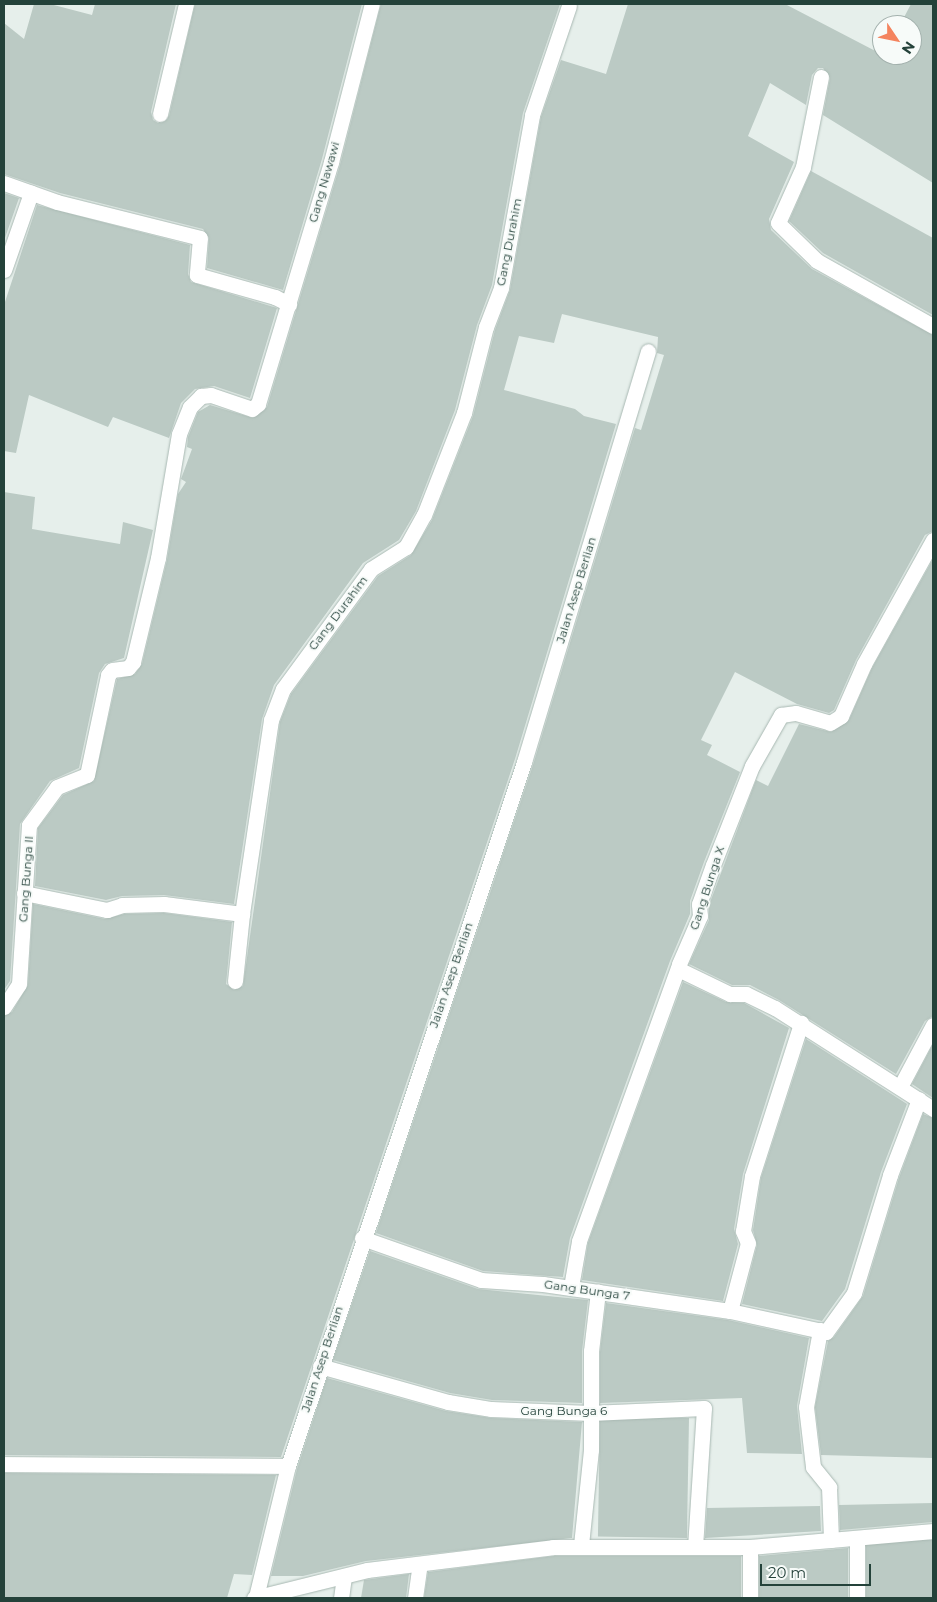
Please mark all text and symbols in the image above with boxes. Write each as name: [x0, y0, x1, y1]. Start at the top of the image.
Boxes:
north arrow: [872, 15, 922, 65]
text: N: [898, 38, 919, 58]
street label: Gang Nawawi: [306, 140, 342, 224]
street label: Gang Durahim: [493, 197, 525, 287]
street label: Jalan Asep Berlian: [553, 535, 599, 645]
street label: Gang Durahim: [305, 573, 371, 653]
street label: Gang Bunga II: [16, 835, 36, 923]
street label: Gang Bunga X: [687, 844, 727, 932]
street label: Jalan Asep Berlian: [426, 921, 476, 1029]
street label: Gang Bunga 7: [543, 1277, 631, 1303]
street label: Jalan Asep Berlian: [298, 1304, 346, 1414]
street label: Gang Bunga 6: [521, 1404, 607, 1418]
scale bar: [762, 1554, 873, 1586]
text: 20 m: [768, 1563, 806, 1582]

